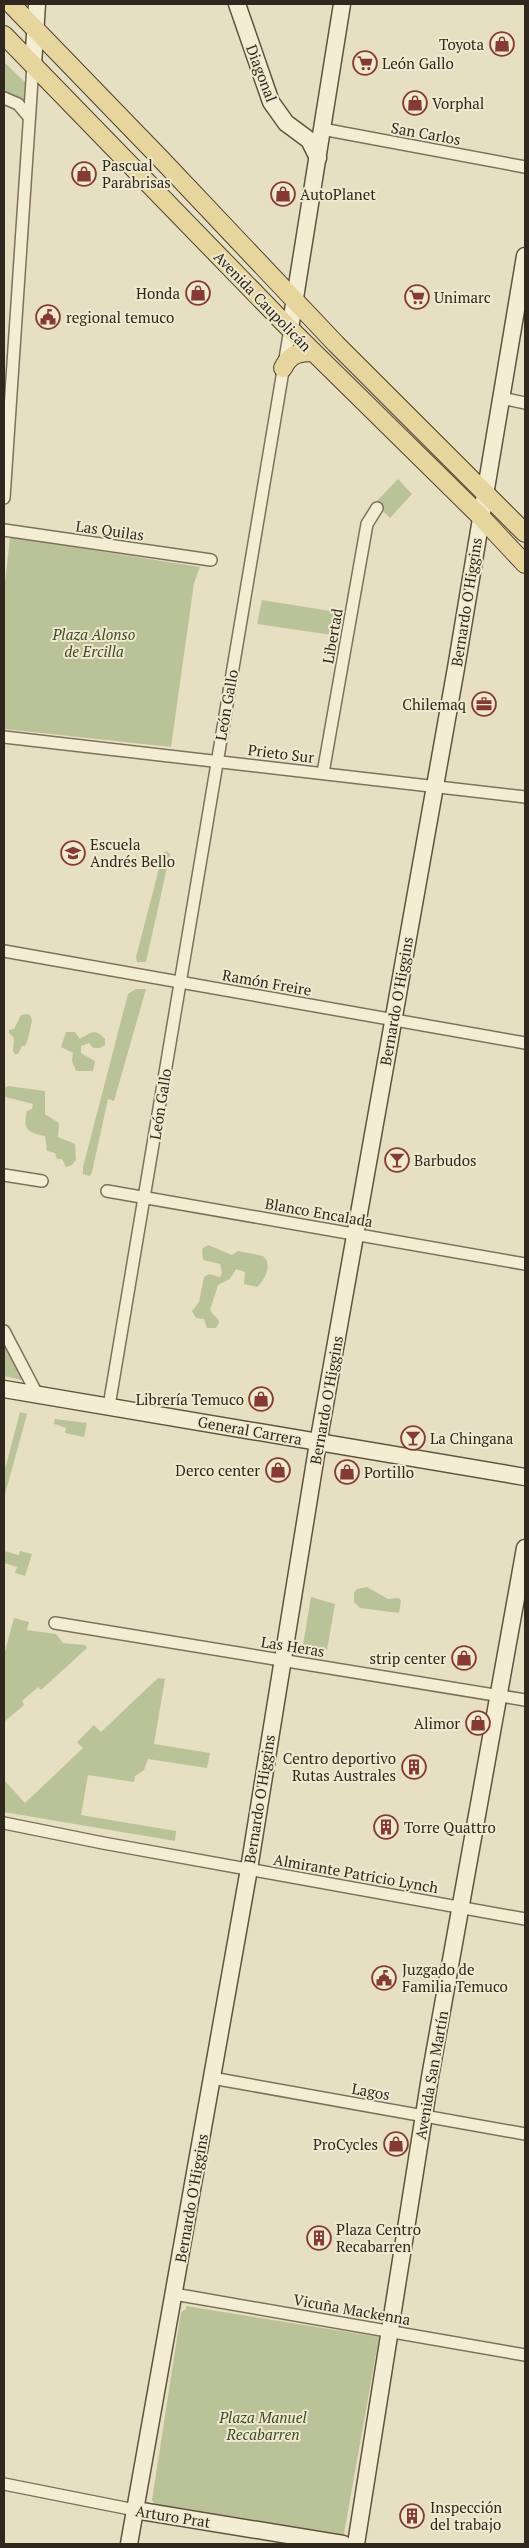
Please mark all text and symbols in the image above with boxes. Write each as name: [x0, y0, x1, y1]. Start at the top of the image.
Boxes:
shop icon: Toyota: [489, 31, 515, 57]
place label: Toyota: [439, 34, 484, 54]
street label: Diagonal: [242, 41, 282, 105]
supermarket icon: León Gallo: [352, 50, 378, 76]
place label: León Gallo: [382, 53, 454, 73]
shop icon: Vorphal: [402, 90, 428, 116]
place label: Vorphal: [432, 93, 484, 113]
street label: San Carlos: [390, 117, 462, 149]
place label: Pascual Parabrisas: [102, 155, 171, 192]
shop icon: Pascual Parabrisas: [71, 161, 97, 187]
shop icon: AutoPlanet: [270, 181, 296, 207]
place label: AutoPlanet: [300, 184, 376, 204]
street label: Avenida Caupolicán: [210, 247, 316, 356]
shop icon: Honda: [185, 280, 211, 306]
place label: Honda: [136, 283, 180, 303]
supermarket icon: Unimarc: [404, 284, 430, 310]
place label: Unimarc: [434, 287, 491, 307]
public building icon: regional temuco: [35, 304, 61, 330]
place label: regional temuco: [66, 307, 174, 327]
street label: Las Quilas: [75, 515, 145, 545]
street label: Bernardo O'Higgins: [446, 536, 486, 668]
street label: Libertad: [317, 607, 347, 665]
park label: Plaza Alonso de Ercilla: [52, 624, 136, 661]
street label: León Gallo: [210, 668, 242, 742]
office icon: Chilemaq: [471, 691, 497, 717]
place label: Chilemaq: [402, 694, 466, 714]
street label: Prieto Sur: [247, 739, 316, 767]
place label: Escuela Andrés Bello: [90, 834, 175, 871]
school or university icon: Escuela Andrés Bello: [60, 840, 86, 866]
street label: Bernardo O'Higgins: [375, 935, 417, 1067]
street label: Ramón Freire: [221, 964, 313, 1000]
street label: León Gallo: [145, 1067, 175, 1141]
bar icon: Barbudos: [384, 1147, 410, 1173]
place label: Barbudos: [414, 1150, 476, 1170]
street label: Blanco Encalada: [264, 1193, 375, 1231]
street label: Bernardo O'Higgins: [305, 1334, 347, 1466]
shop icon: Librería Temuco: [248, 1386, 274, 1412]
place label: Librería Temuco: [136, 1389, 244, 1409]
street label: General Carrera: [196, 1411, 304, 1449]
bar icon: La Chingana: [400, 1425, 426, 1451]
place label: La Chingana: [430, 1428, 514, 1448]
shop icon: Derco center: [265, 1457, 291, 1483]
shop icon: Portillo: [334, 1459, 360, 1485]
place label: Derco center: [175, 1460, 260, 1480]
place label: Portillo: [364, 1462, 414, 1482]
street label: Las Heras: [260, 1631, 326, 1661]
shop icon: strip center: [451, 1645, 477, 1671]
place label: strip center: [369, 1648, 446, 1668]
shop icon: Alimor: [465, 1710, 491, 1736]
place label: Alimor: [414, 1713, 460, 1733]
street label: Bernardo O'Higgins: [239, 1733, 279, 1865]
place label: Centro deportivo Rutas Australes: [283, 1748, 396, 1785]
building icon: Centro deportivo Rutas Australes: [401, 1754, 427, 1780]
building icon: Torre Quattro: [373, 1814, 399, 1840]
place label: Torre Quattro: [404, 1817, 496, 1837]
street label: Almirante Patricio Lynch: [272, 1849, 440, 1897]
place label: Juzgado de Familia Temuco: [402, 1959, 508, 1996]
public building icon: Juzgado de Familia Temuco: [371, 1965, 397, 1991]
street label: Avenida San Martín: [410, 2009, 452, 2141]
street label: Lagos: [350, 2078, 392, 2104]
shop icon: ProCycles: [383, 2131, 409, 2157]
street label: Bernardo O'Higgins: [170, 2132, 212, 2264]
place label: ProCycles: [313, 2134, 378, 2154]
place label: Plaza Centro Recabarren: [336, 2219, 421, 2256]
building icon: Plaza Centro Recabarren: [306, 2225, 332, 2251]
street label: Vicuña Mackenna: [292, 2289, 413, 2329]
park label: Plaza Manuel Recabarren: [218, 2407, 308, 2444]
place label: Inspección del trabajo: [430, 2497, 502, 2534]
street label: Arturo Prat: [134, 2500, 212, 2532]
building icon: Inspección del trabajo: [399, 2503, 425, 2529]

